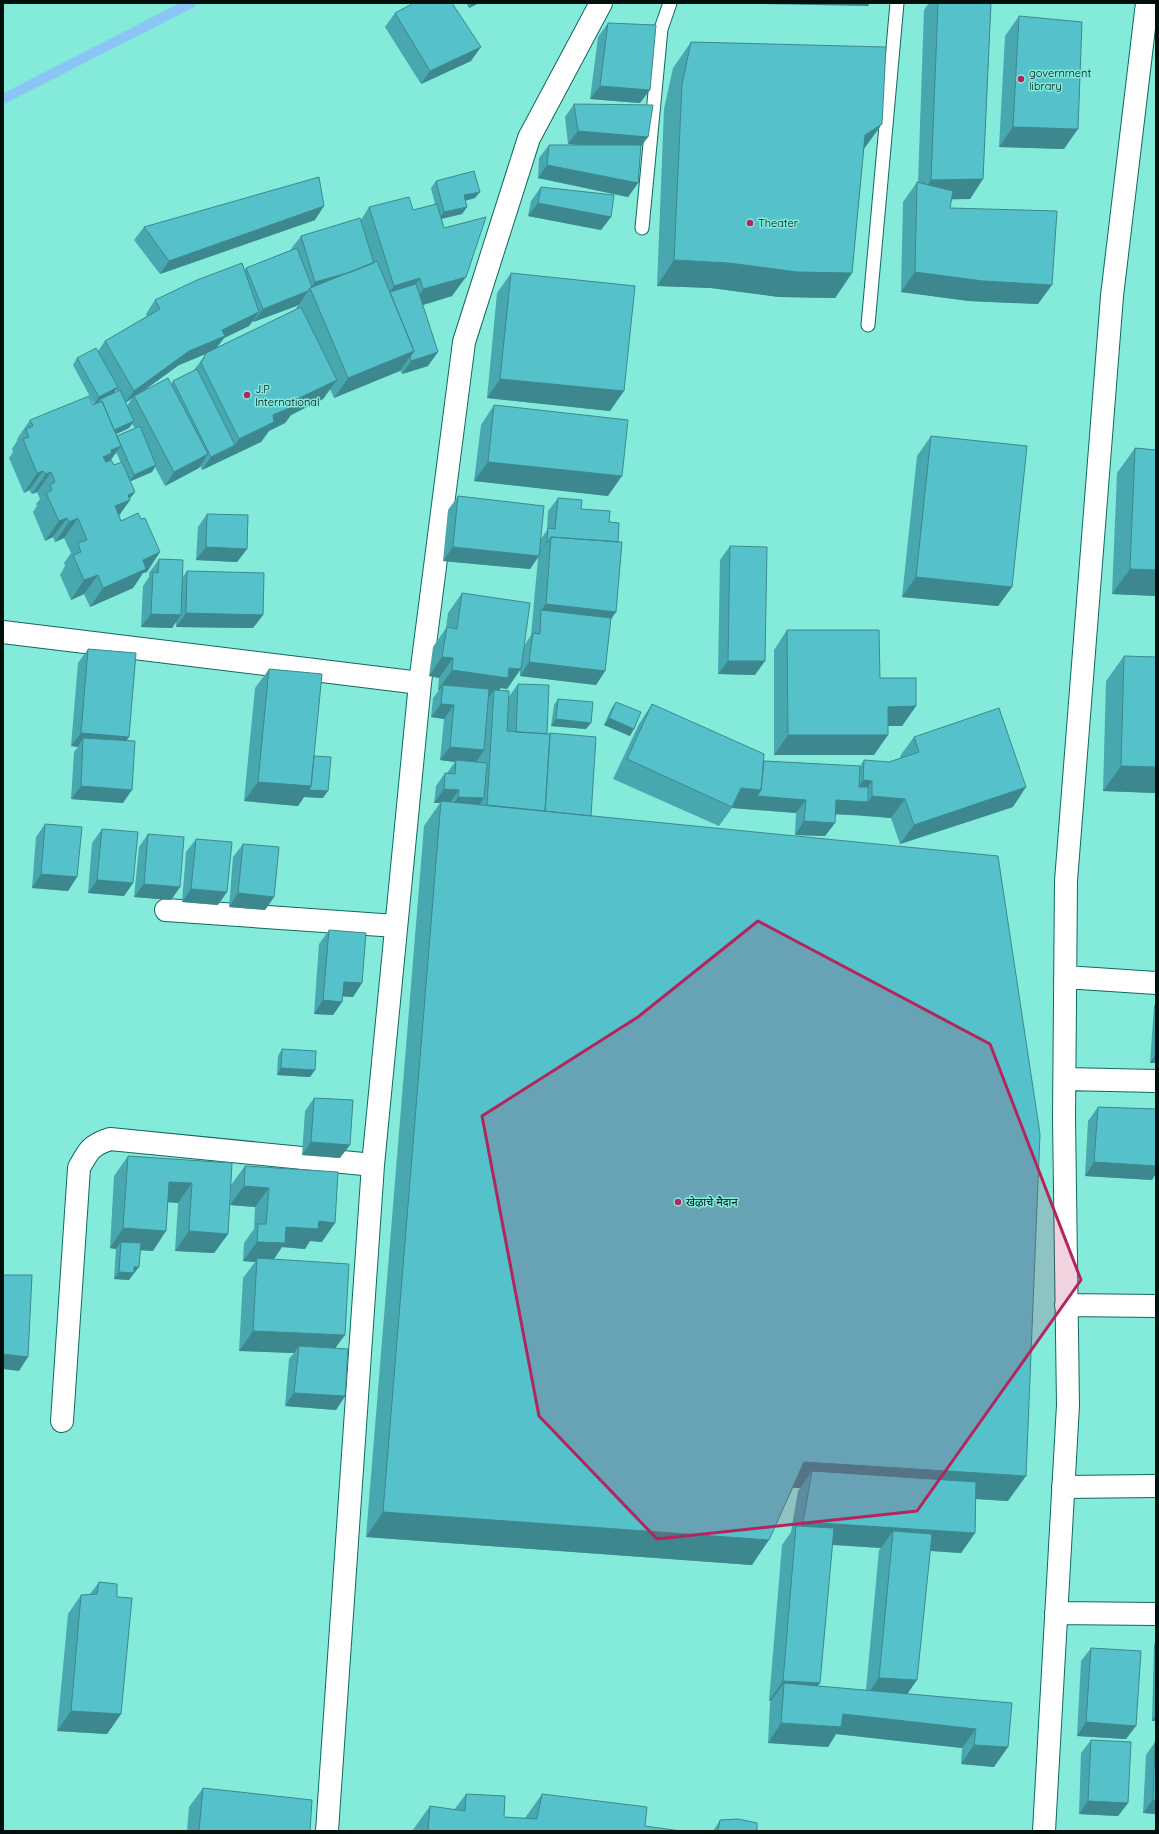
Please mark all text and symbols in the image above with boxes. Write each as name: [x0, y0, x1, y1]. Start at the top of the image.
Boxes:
place label: government library: [1029, 66, 1091, 93]
marker: government library: [1016, 74, 1026, 84]
place label: Theater: [758, 216, 799, 230]
marker: Theater: [745, 218, 755, 228]
place label: J.P International: [255, 382, 320, 409]
marker: J.P International: [242, 390, 252, 400]
place label: खेऴाचे मैदान: [686, 1195, 738, 1209]
marker: खेऴाचे मैदान: [673, 1197, 683, 1207]

